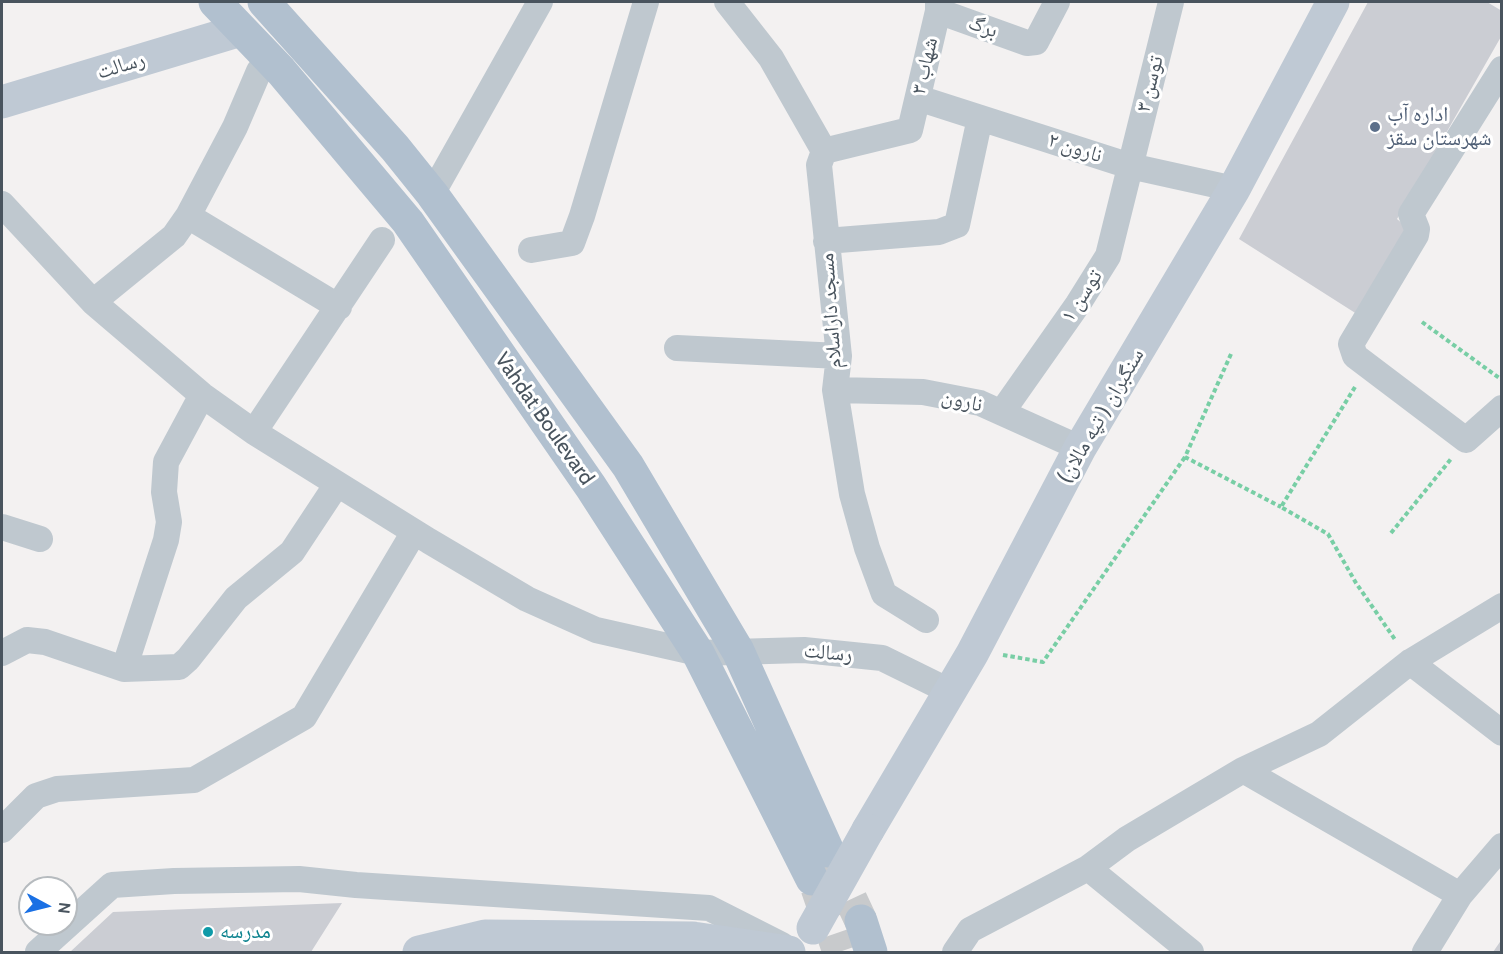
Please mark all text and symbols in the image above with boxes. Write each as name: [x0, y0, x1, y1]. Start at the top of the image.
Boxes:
street label: برگ: [965, 10, 1001, 44]
street label: شهاب ۳: [906, 35, 944, 97]
street label: رسالت: [94, 47, 148, 85]
street label: توسن ۳: [1131, 53, 1169, 115]
place label: اداره آب شهرستان سقز: [1387, 102, 1491, 152]
marker: اداره آب شهرستان سقز: [1368, 120, 1382, 134]
street label: نارون ۲: [1045, 127, 1105, 169]
street label: مسجد داراسلام: [814, 252, 848, 370]
street label: توسن ۱: [1056, 265, 1108, 327]
street label: سنگبران ( تپه مالان): [1052, 344, 1150, 488]
street label: Vahdat Boulevard: [489, 348, 599, 490]
street label: نارون: [939, 384, 985, 418]
street label: رسالت: [803, 638, 853, 668]
north arrow: [18, 876, 78, 936]
text: N: [54, 901, 74, 915]
place label: مدرسه: [220, 919, 271, 945]
marker: مدرسه: [201, 925, 215, 939]

